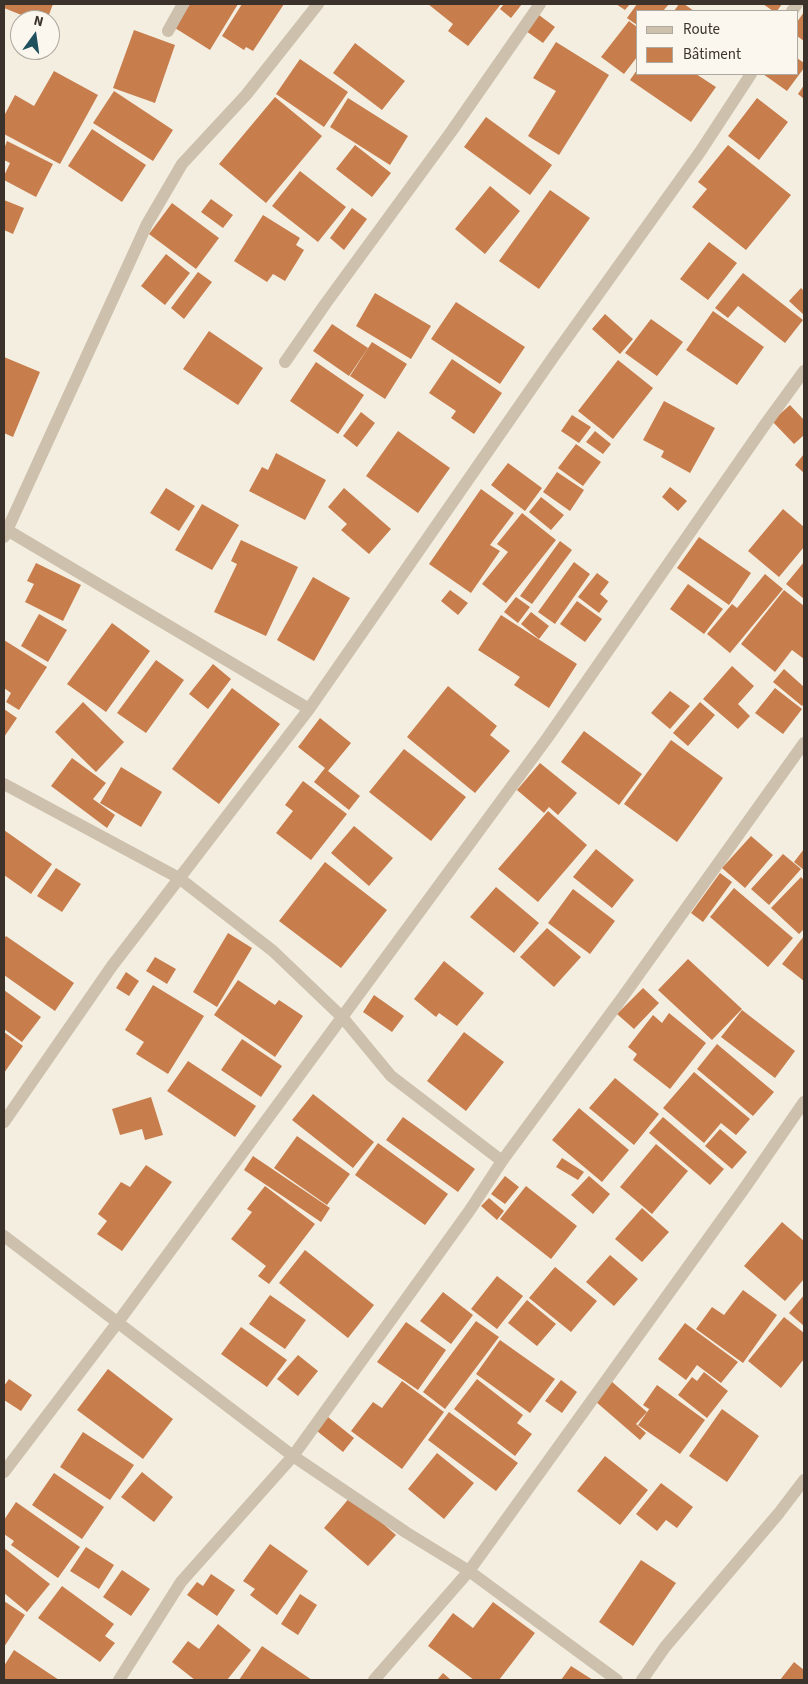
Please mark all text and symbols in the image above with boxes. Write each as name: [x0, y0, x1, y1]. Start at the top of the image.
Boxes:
north arrow: [10, 10, 60, 60]
legend: [636, 10, 798, 75]
text: N: [31, 11, 45, 32]
text: Route: [683, 19, 720, 40]
text: Bâtiment: [683, 44, 741, 65]

